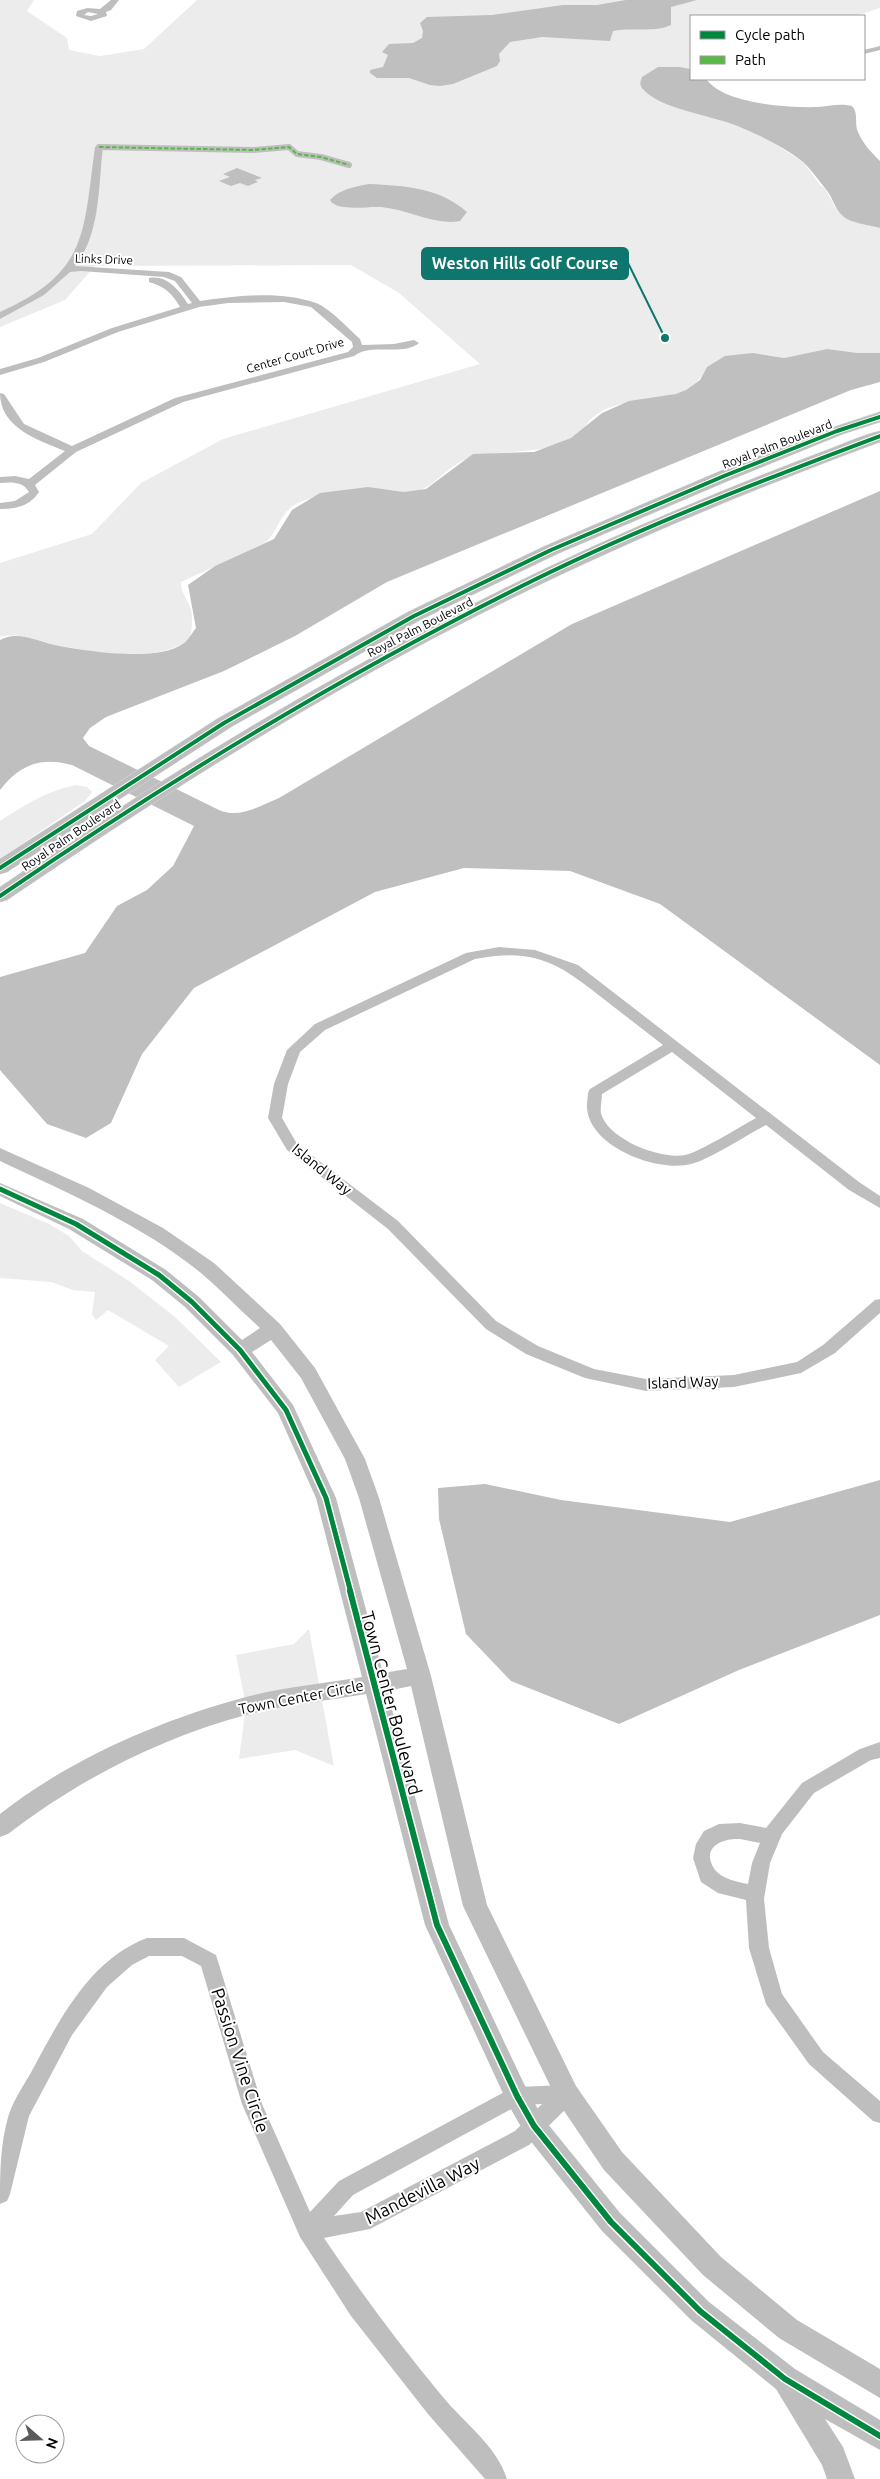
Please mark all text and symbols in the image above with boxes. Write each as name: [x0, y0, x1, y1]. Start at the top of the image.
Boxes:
legend: [690, 15, 865, 80]
text: Cycle path: [735, 26, 805, 43]
text: Path: [735, 51, 766, 68]
callout: Weston Hills Golf Course: [422, 248, 628, 279]
street label: Links Drive: [75, 251, 133, 267]
text: Weston Hills Golf Course: [432, 254, 618, 272]
street label: Center Court Drive: [245, 335, 345, 375]
street label: Royal Palm Boulevard: [720, 417, 834, 471]
street label: Royal Palm Boulevard: [365, 595, 475, 659]
street label: Royal Palm Boulevard: [19, 797, 123, 873]
street label: Island Way: [289, 1140, 355, 1198]
street label: Island Way: [647, 1372, 719, 1392]
street label: Town Center Boulevard: [358, 1609, 426, 1797]
street label: Town Center Circle: [237, 1677, 365, 1717]
street label: Passion Vine Circle: [208, 1985, 274, 2135]
street label: Mandevilla Way: [361, 2152, 483, 2227]
north arrow: [15, 2414, 65, 2464]
text: N: [43, 2436, 62, 2451]

